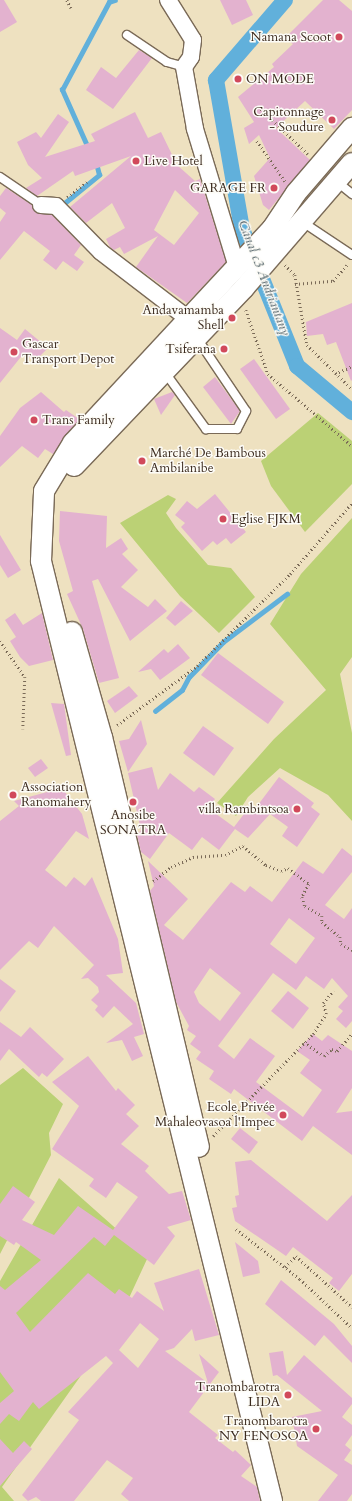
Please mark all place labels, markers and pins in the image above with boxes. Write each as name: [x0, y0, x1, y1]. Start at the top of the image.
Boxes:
place label: Namana Scoot: [251, 29, 331, 45]
marker: Namana Scoot: [334, 32, 344, 42]
place label: ON MODE: [246, 71, 314, 87]
marker: ON MODE: [233, 74, 243, 84]
place label: Capitonnage - Soudure: [253, 105, 324, 136]
marker: Capitonnage - Soudure: [327, 115, 337, 125]
place label: Live Hotel: [144, 153, 203, 169]
marker: Live Hotel: [131, 156, 141, 166]
place label: GARAGE FR: [190, 180, 266, 196]
marker: GARAGE FR: [269, 183, 279, 193]
place label: Andavamamba Shell: [142, 303, 224, 334]
marker: Andavamamba Shell: [227, 313, 237, 323]
place label: Gascar Transport Depot: [22, 337, 114, 368]
place label: Tsiferana: [165, 341, 216, 357]
marker: Tsiferana: [219, 344, 229, 354]
marker: Gascar Transport Depot: [9, 347, 19, 357]
place label: Trans Family: [42, 412, 115, 428]
marker: Trans Family: [29, 415, 39, 425]
place label: Marché De Bambous Ambilanibe: [150, 446, 266, 477]
marker: Marché De Bambous Ambilanibe: [137, 456, 147, 466]
place label: Eglise FJKM: [231, 511, 301, 527]
marker: Eglise FJKM: [218, 514, 228, 524]
place label: Association Ranomahery: [21, 780, 91, 811]
marker: Association Ranomahery: [8, 790, 18, 800]
marker: Anosibe SONATRA: [128, 797, 138, 807]
place label: villa Rambintsoa: [198, 801, 289, 817]
marker: villa Rambintsoa: [292, 804, 302, 814]
place label: Anosibe SONATRA: [100, 808, 166, 839]
place label: Ecole Privée Mahaleovasoa l'Impec: [155, 1100, 275, 1131]
marker: Ecole Privée Mahaleovasoa l'Impec: [278, 1110, 288, 1120]
place label: Tranombarotra LIDA: [196, 1380, 280, 1411]
marker: Tranombarotra LIDA: [283, 1390, 293, 1400]
place label: Tranombarotra NY FENOSOA: [219, 1414, 308, 1445]
marker: Tranombarotra NY FENOSOA: [311, 1424, 321, 1434]

